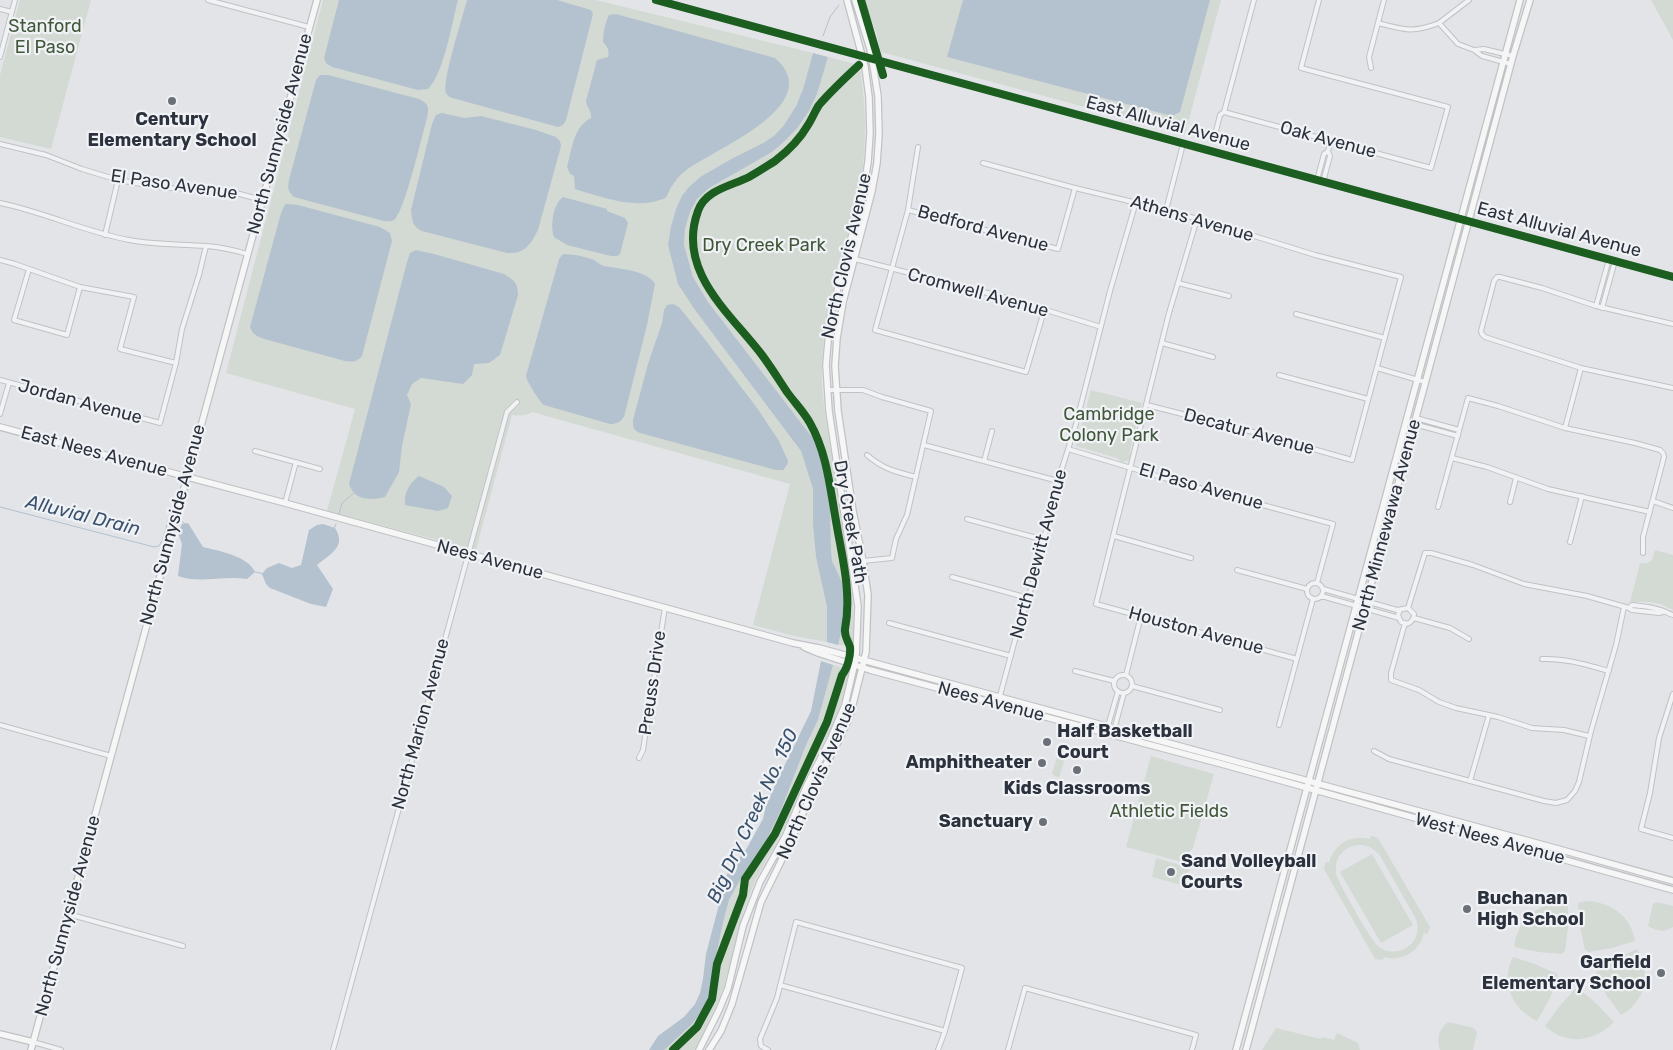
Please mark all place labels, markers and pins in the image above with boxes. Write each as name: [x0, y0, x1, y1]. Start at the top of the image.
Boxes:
marker: Century Elementary School: [166, 95, 178, 107]
place label: Century Elementary School: [87, 109, 257, 152]
place label: Half Basketball Court: [1057, 721, 1193, 764]
marker: Half Basketball Court: [1041, 736, 1053, 748]
place label: Amphitheater: [906, 752, 1032, 774]
marker: Amphitheater: [1036, 757, 1048, 769]
marker: Kids Classrooms: [1071, 764, 1083, 776]
place label: Kids Classrooms: [1003, 778, 1151, 800]
place label: Sanctuary: [939, 811, 1033, 833]
marker: Sanctuary: [1037, 816, 1049, 828]
place label: Sand Volleyball Courts: [1181, 851, 1316, 894]
marker: Sand Volleyball Courts: [1165, 866, 1177, 878]
place label: Buchanan High School: [1477, 888, 1584, 931]
marker: Buchanan High School: [1461, 903, 1473, 915]
place label: Garfield Elementary School: [1482, 952, 1651, 994]
marker: Garfield Elementary School: [1655, 967, 1667, 979]

